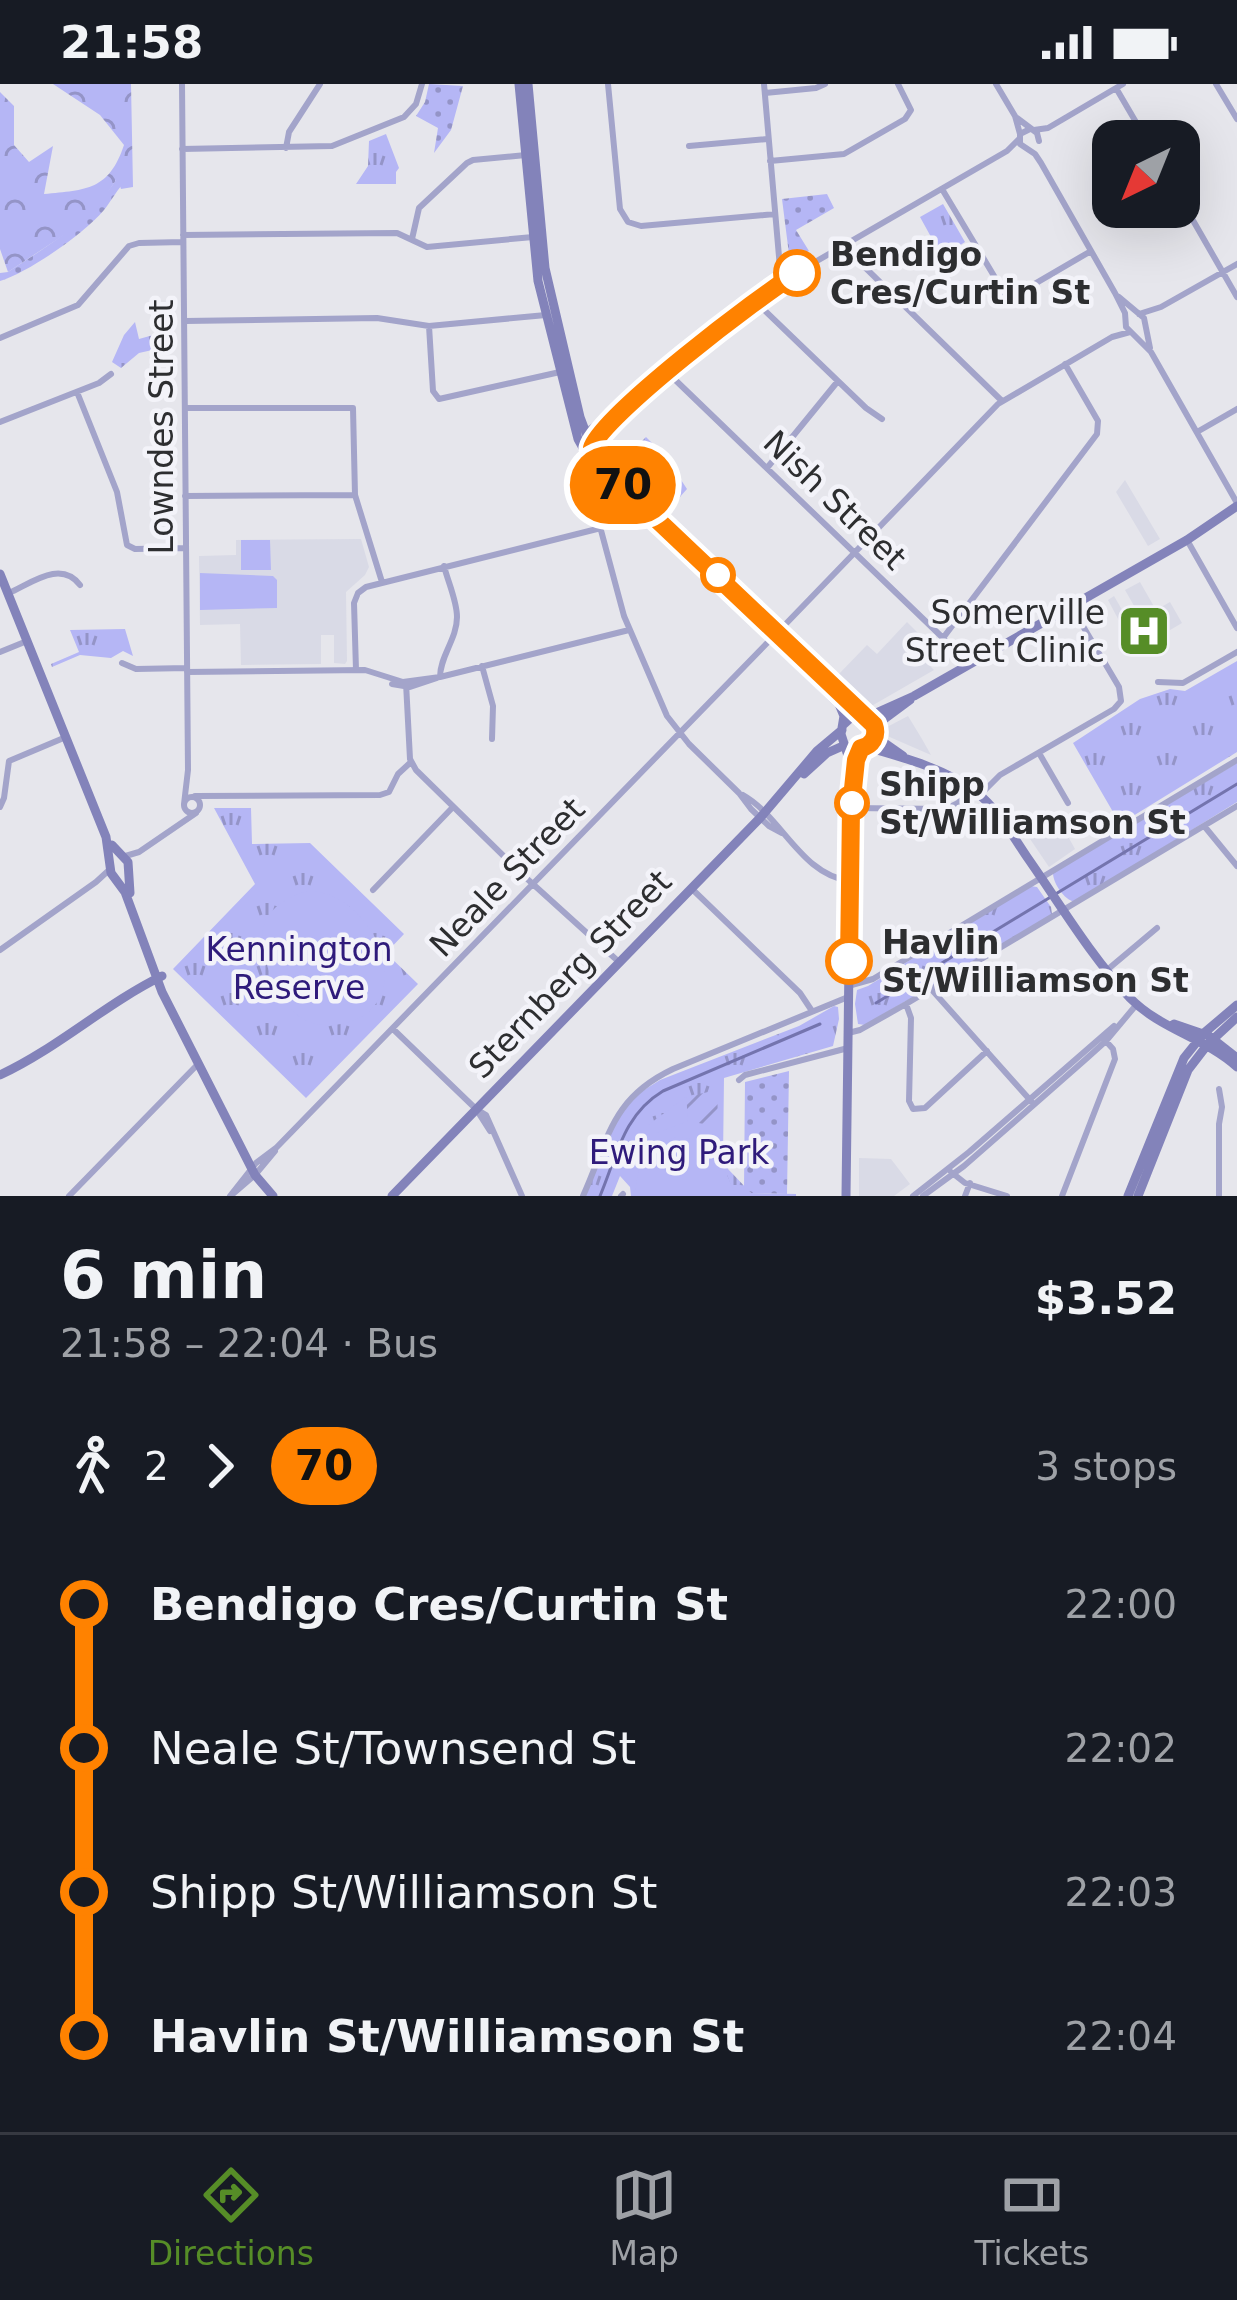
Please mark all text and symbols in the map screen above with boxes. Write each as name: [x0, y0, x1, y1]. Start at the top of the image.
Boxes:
text: 21:58: [60, 16, 203, 69]
north arrow: [1092, 120, 1200, 228]
map controls: [1092, 120, 1200, 228]
place label: Bendigo Cres/Curtin St: [830, 235, 1090, 312]
marker: Bendigo Cres/Curtin St: [775, 251, 819, 295]
street label: Lowndes Street: [142, 299, 181, 555]
street label: Nish Street: [756, 423, 914, 578]
line badge: 70: [569, 446, 677, 524]
text: 70: [594, 460, 652, 509]
unlabelled marker: [702, 559, 734, 591]
place label: Somerville Street Clinic: [905, 593, 1105, 670]
hospital icon: Somerville Street Clinic: [1116, 603, 1172, 659]
place label: Shipp St/Williamson St: [879, 765, 1186, 842]
marker: Shipp St/Williamson St: [836, 787, 868, 819]
street label: Neale Street: [422, 790, 592, 964]
street label: Sternberg Street: [461, 862, 679, 1086]
place label: Havlin St/Williamson St: [882, 923, 1189, 1000]
park label: Kennington Reserve: [205, 930, 393, 1007]
marker: Havlin St/Williamson St: [827, 939, 871, 983]
park label: Ewing Park: [589, 1133, 770, 1172]
text: 6 min: [60, 1237, 267, 1314]
text: $3.52: [1035, 1272, 1177, 1325]
text: 21:58 – 22:04 · Bus: [60, 1321, 438, 1366]
icon: walk: [60, 1433, 126, 1499]
icon: forward: [187, 1433, 253, 1499]
text: 70: [295, 1441, 353, 1490]
text: 2: [144, 1444, 169, 1489]
text: 3 stops: [1035, 1444, 1177, 1489]
text: Bendigo Cres/Curtin St: [150, 1578, 728, 1631]
text: 22:00: [1065, 1582, 1177, 1627]
text: Neale St/Townsend St: [150, 1722, 636, 1775]
text: 22:02: [1065, 1726, 1177, 1771]
text: Shipp St/Williamson St: [150, 1866, 657, 1919]
text: 22:03: [1065, 1870, 1177, 1915]
text: Havlin St/Williamson St: [150, 2010, 744, 2063]
text: 22:04: [1065, 2014, 1177, 2059]
tab: Directions: [148, 2162, 314, 2273]
tab: Map: [609, 2162, 679, 2273]
tab: Tickets: [974, 2162, 1089, 2273]

